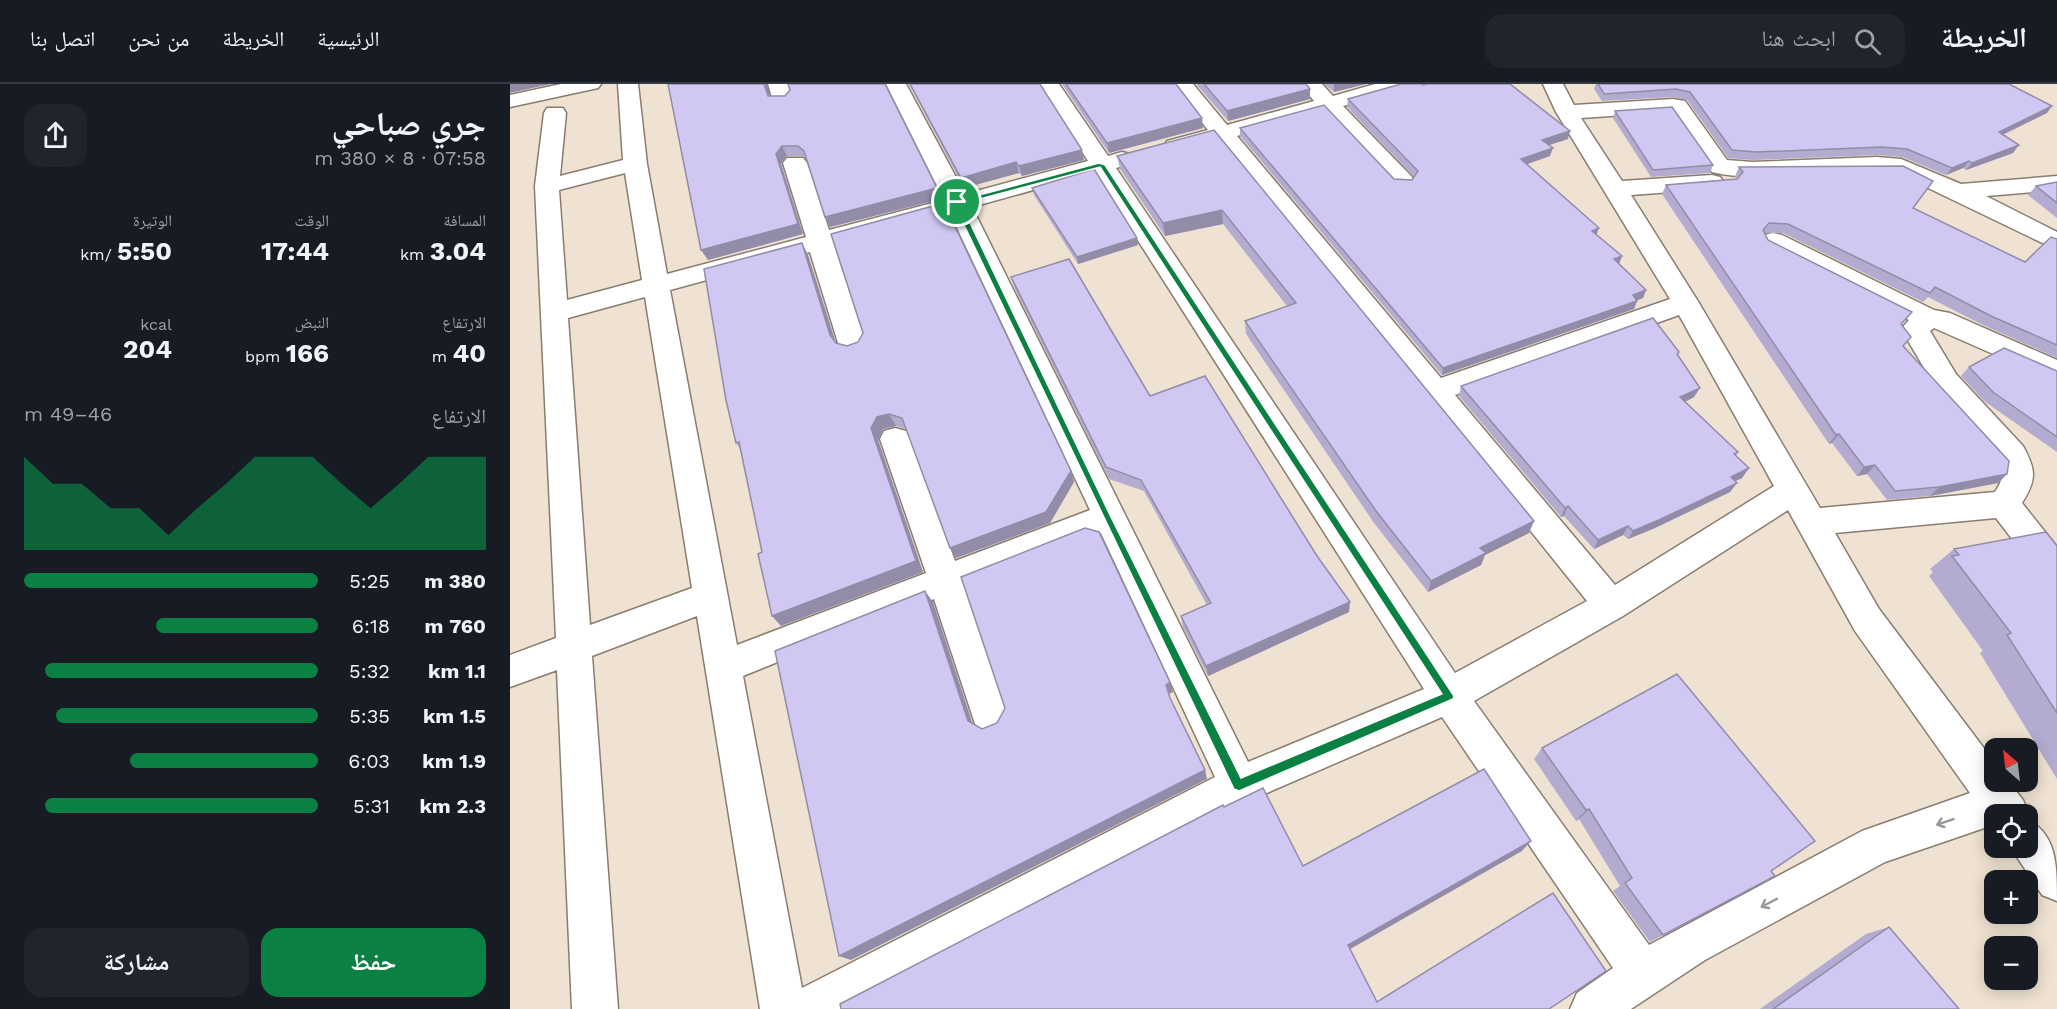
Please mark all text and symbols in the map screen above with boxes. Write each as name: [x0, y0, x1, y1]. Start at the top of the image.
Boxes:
search box: [1485, 14, 1905, 68]
text: الخريطة: [1941, 21, 2027, 54]
icon: search: [1851, 25, 1884, 58]
text: اتصل بنا: [30, 26, 95, 51]
text: من نحن: [128, 26, 189, 51]
text: الخريطة: [222, 26, 284, 51]
text: الرئيسية: [317, 26, 380, 51]
text: ابحث هنا: [1762, 26, 1836, 51]
button: share: [24, 104, 87, 167]
text: جري صباحي: [332, 104, 486, 143]
text: 07:58 · 8 × 380 m: [314, 146, 486, 170]
pin: [931, 176, 982, 227]
icon: arrive: [940, 185, 973, 218]
text: الوتيرة: [133, 211, 172, 230]
text: الوقت: [295, 211, 329, 230]
text: المسافة: [444, 211, 486, 230]
text: 5:50: [117, 236, 172, 266]
text: 17:44: [261, 236, 329, 266]
text: 3.04: [430, 236, 486, 266]
text: /km: [80, 245, 117, 264]
text: km: [400, 245, 430, 264]
text: النبض: [295, 313, 329, 332]
text: الارتفاع: [442, 313, 486, 332]
text: kcal: [140, 315, 172, 334]
text: 204: [123, 334, 172, 364]
text: 166: [286, 338, 329, 368]
text: 40: [452, 338, 486, 368]
text: bpm: [245, 347, 286, 366]
text: m: [432, 347, 452, 366]
text: 46–49 m: [24, 402, 112, 426]
text: الارتفاع: [431, 404, 486, 428]
text: 5:25: [349, 569, 390, 593]
text: 380 m: [424, 569, 486, 593]
text: 6:18: [352, 614, 390, 638]
text: 760 m: [425, 614, 486, 638]
text: 5:32: [349, 659, 390, 683]
text: 1.1 km: [428, 659, 486, 683]
text: 5:35: [349, 704, 390, 728]
text: 1.5 km: [423, 704, 486, 728]
north arrow: [1984, 738, 2038, 792]
map controls: [1984, 738, 2038, 990]
text: 6:03: [348, 749, 390, 773]
text: 1.9 km: [422, 749, 486, 773]
text: 5:31: [353, 794, 390, 818]
text: 2.3 km: [419, 794, 486, 818]
button: locate: [1984, 804, 2038, 858]
one-way arrow: [1937, 817, 1955, 828]
button: +: [1984, 870, 2038, 924]
one-way arrow: [1761, 897, 1778, 909]
button: مشاركة: [24, 928, 249, 997]
button: حفظ: [261, 928, 486, 997]
button: −: [1984, 936, 2038, 990]

